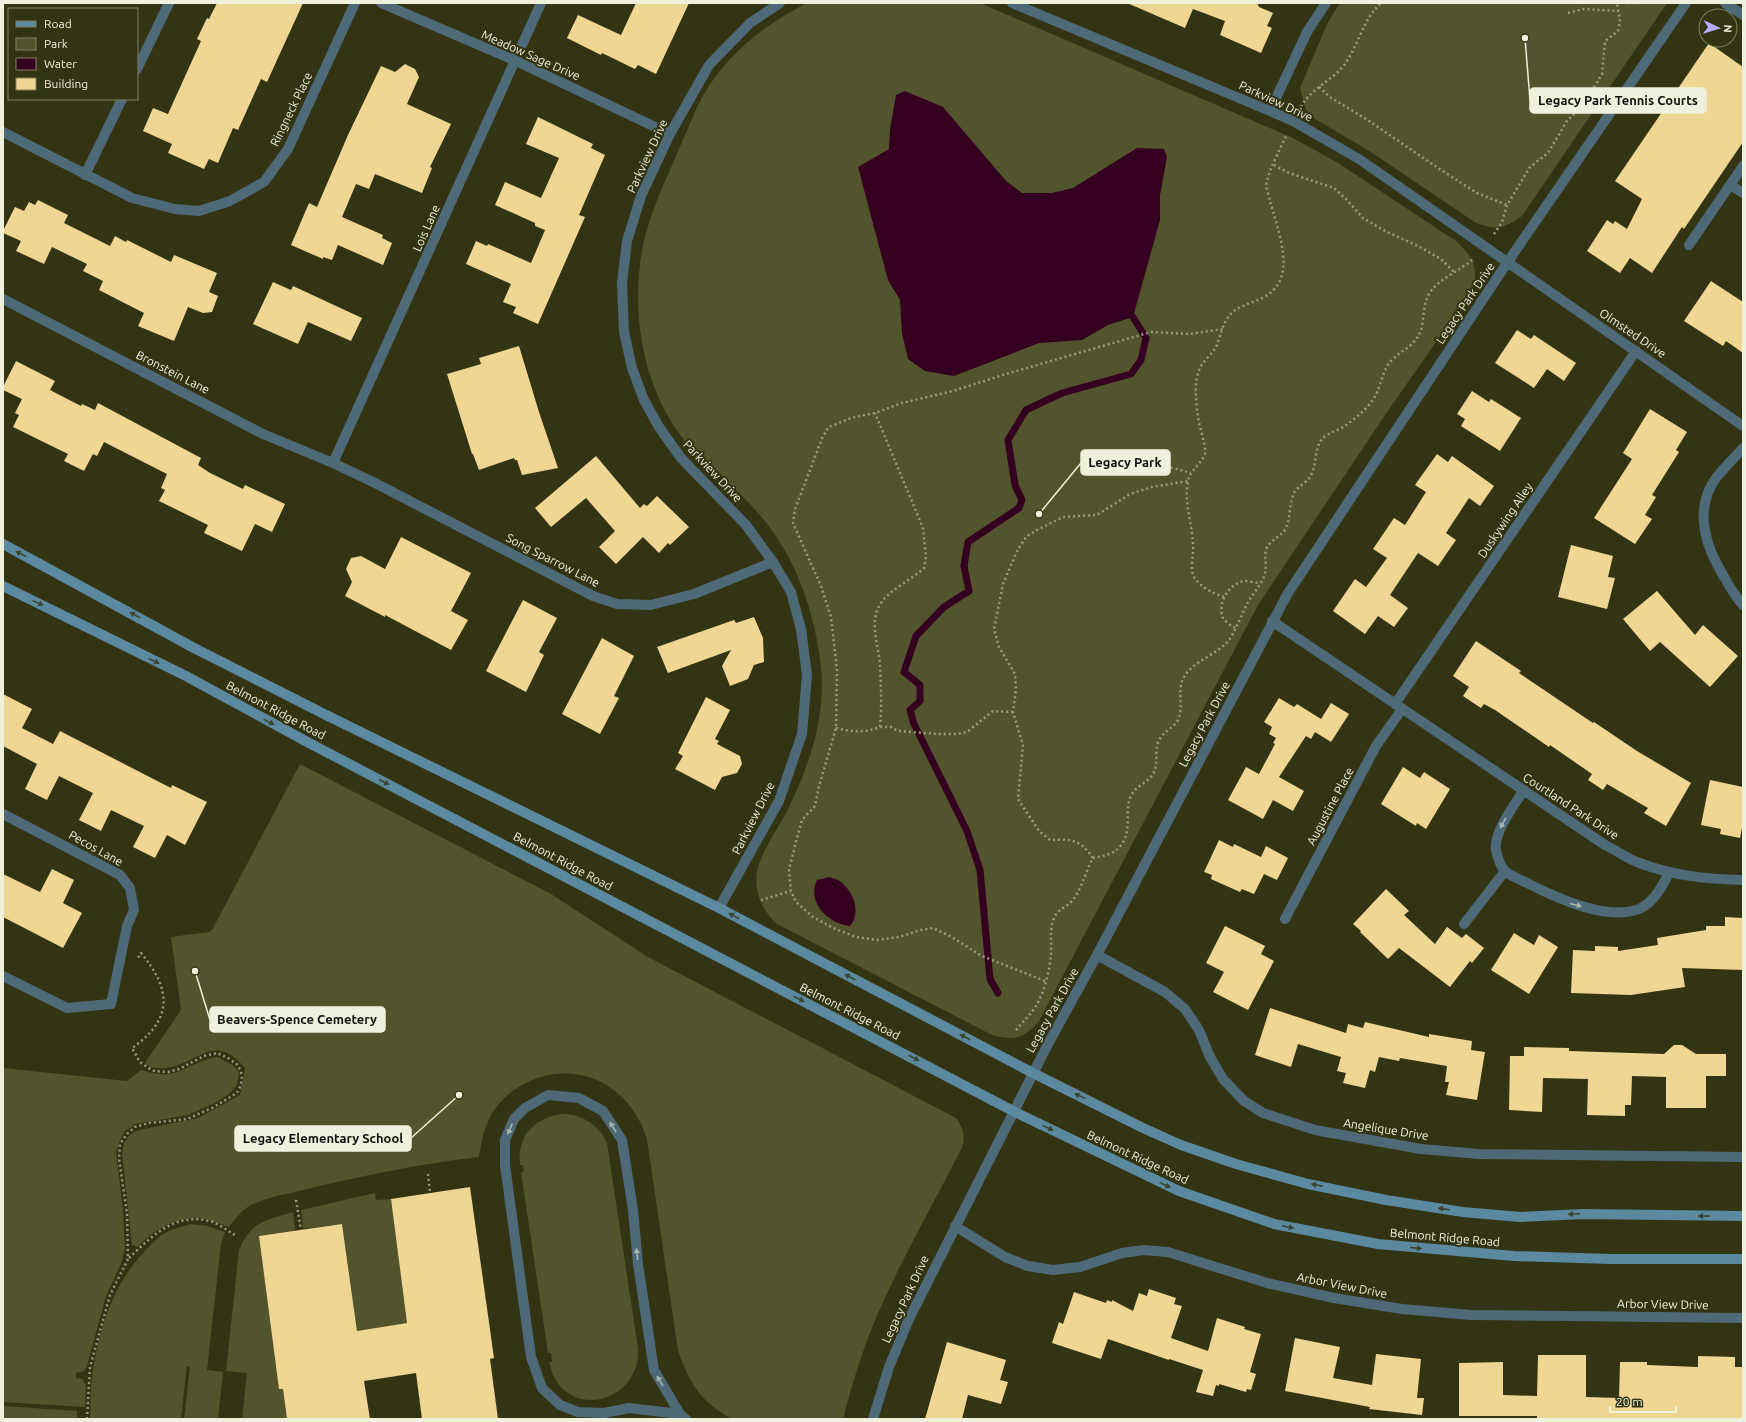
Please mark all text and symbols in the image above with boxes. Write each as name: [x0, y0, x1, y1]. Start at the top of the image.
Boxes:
legend: [8, 8, 138, 100]
north arrow: [1698, 8, 1738, 48]
text: Road: [44, 17, 72, 30]
text: N: [1722, 24, 1734, 33]
street label: Meadow Sage Drive: [480, 27, 582, 83]
text: Park: [44, 37, 68, 50]
text: Water: [44, 57, 77, 70]
street label: Ringneck Place: [267, 70, 315, 148]
text: Building: [44, 77, 88, 90]
street label: Parkview Drive: [1237, 78, 1315, 124]
callout: Legacy Park Tennis Courts: [1530, 88, 1706, 113]
text: Legacy Park Tennis Courts: [1538, 93, 1698, 107]
street label: Parkview Drive: [624, 117, 670, 195]
street label: Lois Lane: [410, 203, 442, 253]
street label: Legacy Park Drive: [1433, 260, 1497, 346]
street label: Olmsted Drive: [1597, 306, 1669, 360]
street label: Bronstein Lane: [134, 348, 212, 396]
street label: Parkview Drive: [681, 437, 745, 505]
callout: Legacy Park: [1081, 450, 1170, 475]
text: Legacy Park: [1088, 455, 1162, 469]
street label: Duskywing Alley: [1475, 480, 1535, 560]
street label: Song Sparrow Lane: [504, 531, 602, 589]
one-way arrow: [15, 550, 26, 557]
one-way arrow: [32, 600, 44, 606]
one-way arrow: [129, 612, 141, 619]
one-way arrow: [149, 658, 160, 664]
street label: Belmont Ridge Road: [224, 678, 328, 742]
street label: Legacy Park Drive: [1176, 679, 1232, 769]
one-way arrow: [263, 718, 275, 725]
street label: Augustine Place: [1304, 765, 1356, 847]
street label: Courtland Park Drive: [1521, 770, 1621, 842]
one-way arrow: [378, 779, 390, 786]
street label: Parkview Drive: [729, 780, 777, 856]
one-way arrow: [1500, 817, 1507, 829]
street label: Pecos Lane: [67, 828, 125, 868]
street label: Belmont Ridge Road: [511, 829, 615, 893]
one-way arrow: [1570, 902, 1582, 908]
one-way arrow: [729, 913, 740, 919]
street label: Legacy Park Drive: [1023, 965, 1081, 1055]
one-way arrow: [844, 973, 855, 980]
street label: Belmont Ridge Road: [798, 980, 902, 1042]
one-way arrow: [793, 996, 804, 1002]
callout: Beavers-Spence Cemetery: [210, 1007, 385, 1032]
text: Beavers-Spence Cemetery: [217, 1012, 377, 1026]
one-way arrow: [959, 1034, 970, 1040]
one-way arrow: [908, 1055, 920, 1062]
one-way arrow: [1075, 1093, 1086, 1100]
street label: Angelique Drive: [1343, 1116, 1429, 1142]
one-way arrow: [610, 1121, 617, 1133]
one-way arrow: [507, 1123, 513, 1134]
one-way arrow: [1043, 1125, 1054, 1131]
callout: Legacy Elementary School: [235, 1126, 411, 1151]
street label: Belmont Ridge Road: [1085, 1128, 1191, 1186]
text: Legacy Elementary School: [243, 1131, 403, 1145]
one-way arrow: [1159, 1182, 1171, 1188]
one-way arrow: [1311, 1182, 1323, 1188]
one-way arrow: [1438, 1206, 1451, 1212]
one-way arrow: [1568, 1211, 1580, 1218]
one-way arrow: [1697, 1213, 1710, 1219]
one-way arrow: [1282, 1224, 1294, 1230]
street label: Belmont Ridge Road: [1389, 1226, 1501, 1248]
one-way arrow: [1410, 1244, 1422, 1251]
one-way arrow: [634, 1248, 641, 1260]
street label: Legacy Park Drive: [879, 1253, 931, 1345]
street label: Arbor View Drive: [1296, 1270, 1388, 1300]
street label: Arbor View Drive: [1617, 1297, 1709, 1311]
one-way arrow: [656, 1376, 664, 1386]
scale bar: [1610, 1388, 1676, 1414]
text: 20 m: [1616, 1395, 1643, 1408]

